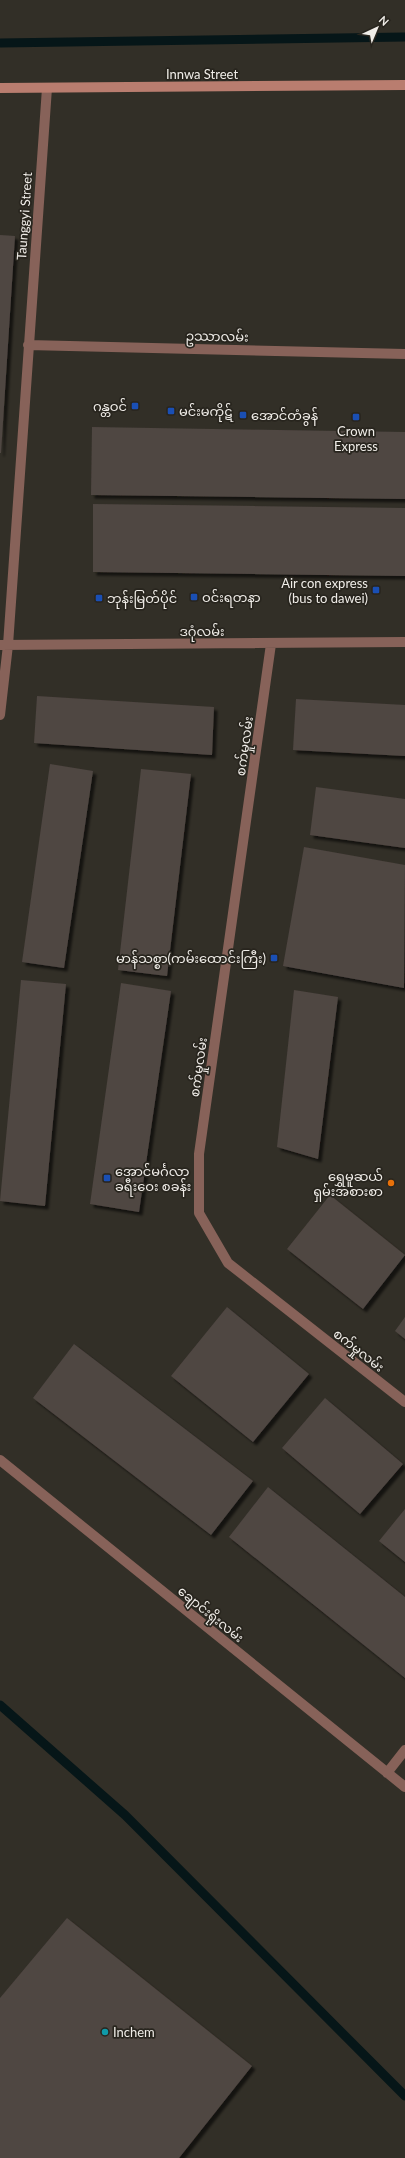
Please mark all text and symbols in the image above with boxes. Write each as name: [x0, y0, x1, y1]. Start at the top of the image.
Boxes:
north arrow: [357, 8, 397, 48]
text: N: [377, 13, 392, 28]
street label: Innwa Street: [166, 66, 238, 82]
street label: Taunggyi Street: [13, 171, 35, 260]
street label: ဥဿာလမ်း: [185, 327, 249, 348]
place label: ဂန္တဝင်: [93, 398, 127, 417]
marker: ဂန္တဝင်: [130, 401, 140, 411]
place label: မင်းမကိုဋ်: [179, 403, 234, 422]
marker: မင်းမကိုဋ်: [166, 406, 176, 416]
place label: အောင်တံခွန်: [251, 407, 318, 426]
marker: အောင်တံခွန်: [238, 410, 248, 420]
marker: Crown Express: [351, 412, 361, 422]
place label: Crown Express: [334, 423, 378, 454]
place label: Air con express (bus to dawei): [281, 575, 368, 606]
marker: Air con express (bus to dawei): [371, 585, 381, 595]
place label: ဝင်းရတနာ: [202, 589, 261, 608]
place label: ဘုန်းမြတ်ပိုင်: [107, 590, 177, 609]
marker: ဝင်းရတနာ: [189, 592, 199, 602]
marker: ဘုန်းမြတ်ပိုင်: [94, 593, 104, 603]
street label: ဒဂုံလမ်း: [180, 623, 224, 642]
street label: စက်မှုလမ်း: [232, 715, 259, 777]
place label: မာန်သစ္စာ(ကမ်းထောင်းကြီး): [116, 950, 266, 969]
marker: မာန်သစ္စာ(ကမ်းထောင်းကြီး): [269, 953, 279, 963]
street label: စက်မှုလမ်း: [186, 1036, 213, 1098]
place label: အောင်မင်္ဂလာ ခရီးဝေး စခန်း: [115, 1163, 191, 1197]
place label: ရွှေမူဆယ် ရှမ်းအစားစာ: [313, 1168, 383, 1202]
marker: အောင်မင်္ဂလာ ခရီးဝေး စခန်း: [102, 1173, 112, 1183]
marker: ရွှေမူဆယ် ရှမ်းအစားစာ: [386, 1178, 396, 1188]
street label: စက်မှုလမ်း: [329, 1325, 388, 1377]
street label: ချောင်းရိုးလမ်း: [173, 1583, 247, 1648]
place label: Inchem: [113, 2024, 155, 2040]
marker: Inchem: [100, 2027, 110, 2037]

